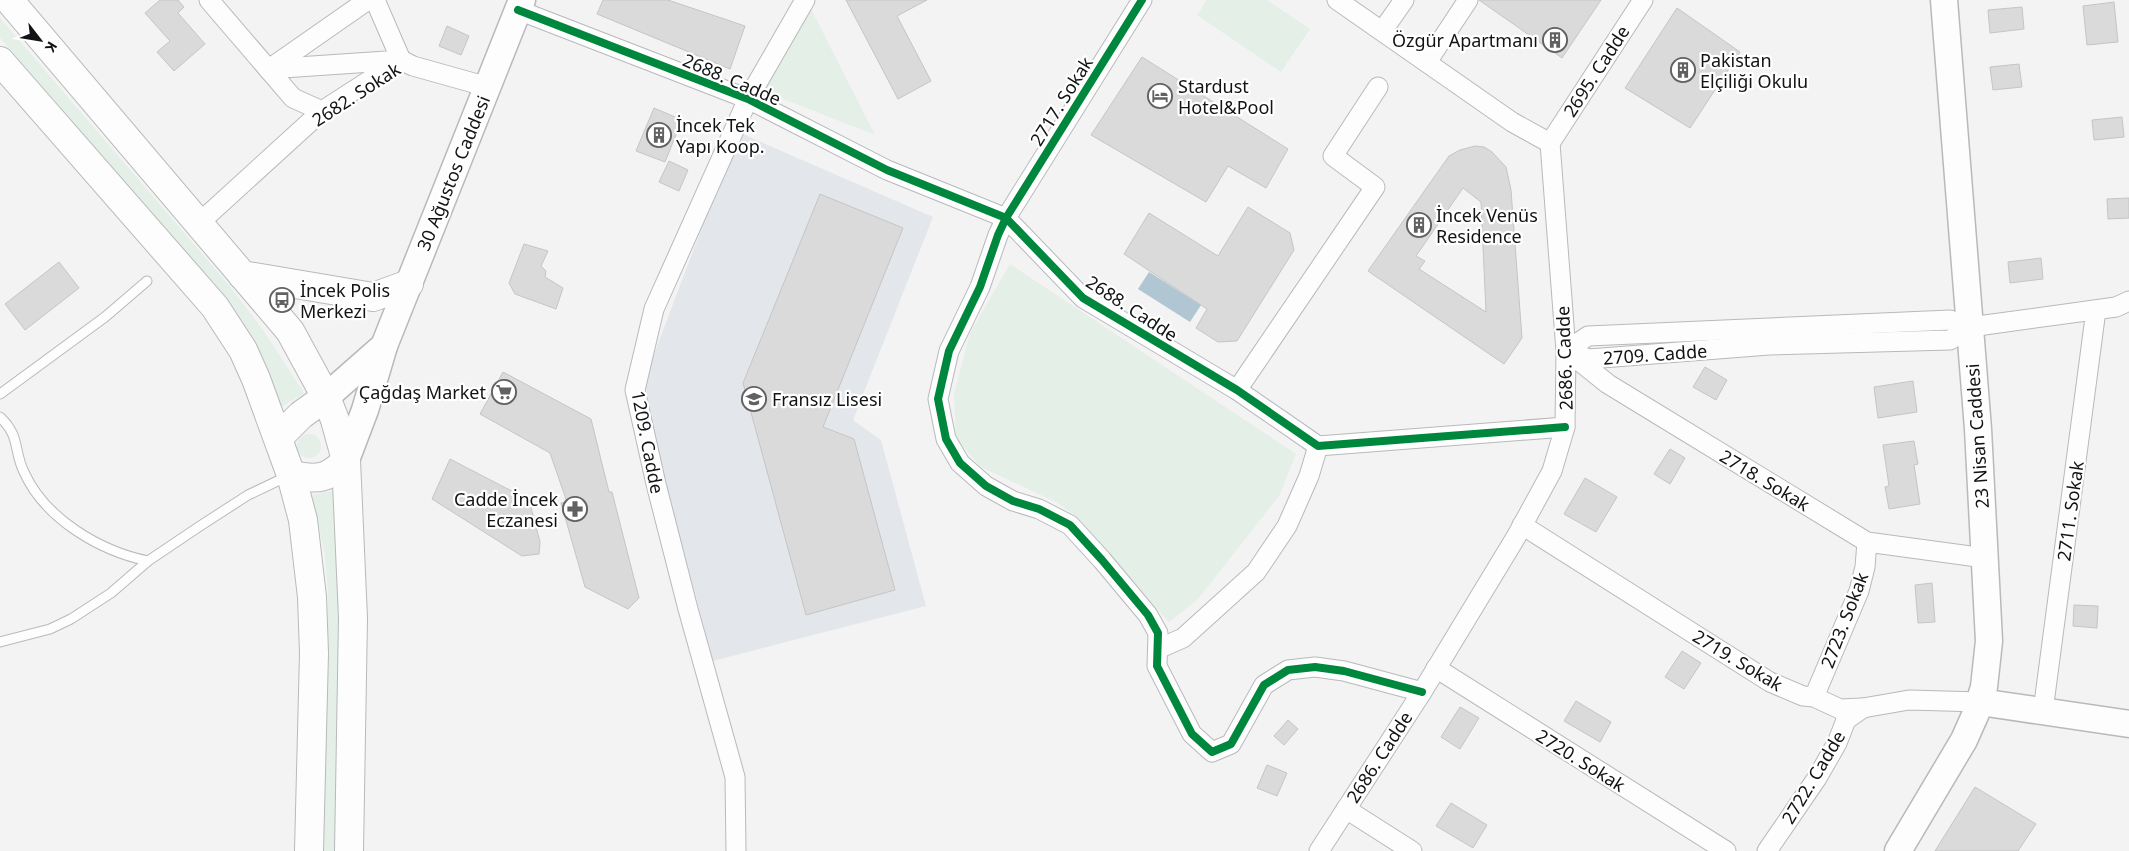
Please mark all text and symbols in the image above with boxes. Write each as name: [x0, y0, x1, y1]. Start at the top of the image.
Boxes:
north arrow: [15, 15, 65, 65]
street label: 2695. Cadde: [1557, 21, 1635, 121]
building icon: Özgür Apartmanı: [1542, 27, 1568, 53]
place label: Özgür Apartmanı: [1392, 28, 1538, 52]
text: K: [41, 38, 62, 56]
street label: 2688. Cadde: [679, 48, 785, 110]
place label: Pakistan Elçiliği Okulu: [1700, 48, 1808, 93]
street label: 2717. Sokak: [1024, 52, 1098, 150]
street label: 2682. Sokak: [307, 56, 405, 132]
building icon: Pakistan Elçiliği Okulu: [1670, 57, 1696, 83]
place label: Stardust Hotel&Pool: [1178, 74, 1274, 119]
hotel icon: Stardust Hotel&Pool: [1147, 83, 1173, 109]
street label: 30 Ağustos Caddesi: [411, 92, 495, 254]
place label: İncek Tek Yapı Koop.: [676, 113, 765, 158]
building icon: İncek Tek Yapı Koop.: [646, 122, 672, 148]
place label: İncek Venüs Residence: [1436, 203, 1538, 248]
building icon: İncek Venüs Residence: [1406, 212, 1432, 238]
street label: 2688. Cadde: [1082, 269, 1182, 347]
place label: İncek Polis Merkezi: [300, 278, 390, 323]
bus stop icon: İncek Polis Merkezi: [269, 287, 295, 313]
street label: 2686. Cadde: [1550, 305, 1578, 411]
street label: 2709. Cadde: [1602, 338, 1708, 370]
street label: 23 Nisan Caddesi: [1960, 363, 1994, 509]
supermarket icon: Çağdaş Market: [491, 379, 517, 405]
place label: Çağdaş Market: [359, 380, 486, 404]
school or university icon: Fransız Lisesi: [741, 386, 767, 412]
place label: Fransız Lisesi: [772, 387, 882, 411]
street label: 1209. Cadde: [626, 388, 670, 496]
street label: 2718. Sokak: [1716, 444, 1815, 516]
street label: 2711. Sokak: [2051, 459, 2089, 563]
place label: Cadde İncek Eczanesi: [454, 487, 558, 532]
pharmacy icon: Cadde İncek Eczanesi: [562, 496, 588, 522]
street label: 2723. Sokak: [1815, 568, 1873, 671]
street label: 2719. Sokak: [1689, 624, 1788, 696]
street label: 2686. Cadde: [1340, 707, 1418, 807]
street label: 2720. Sokak: [1532, 723, 1630, 797]
street label: 2722. Cadde: [1776, 726, 1850, 828]

